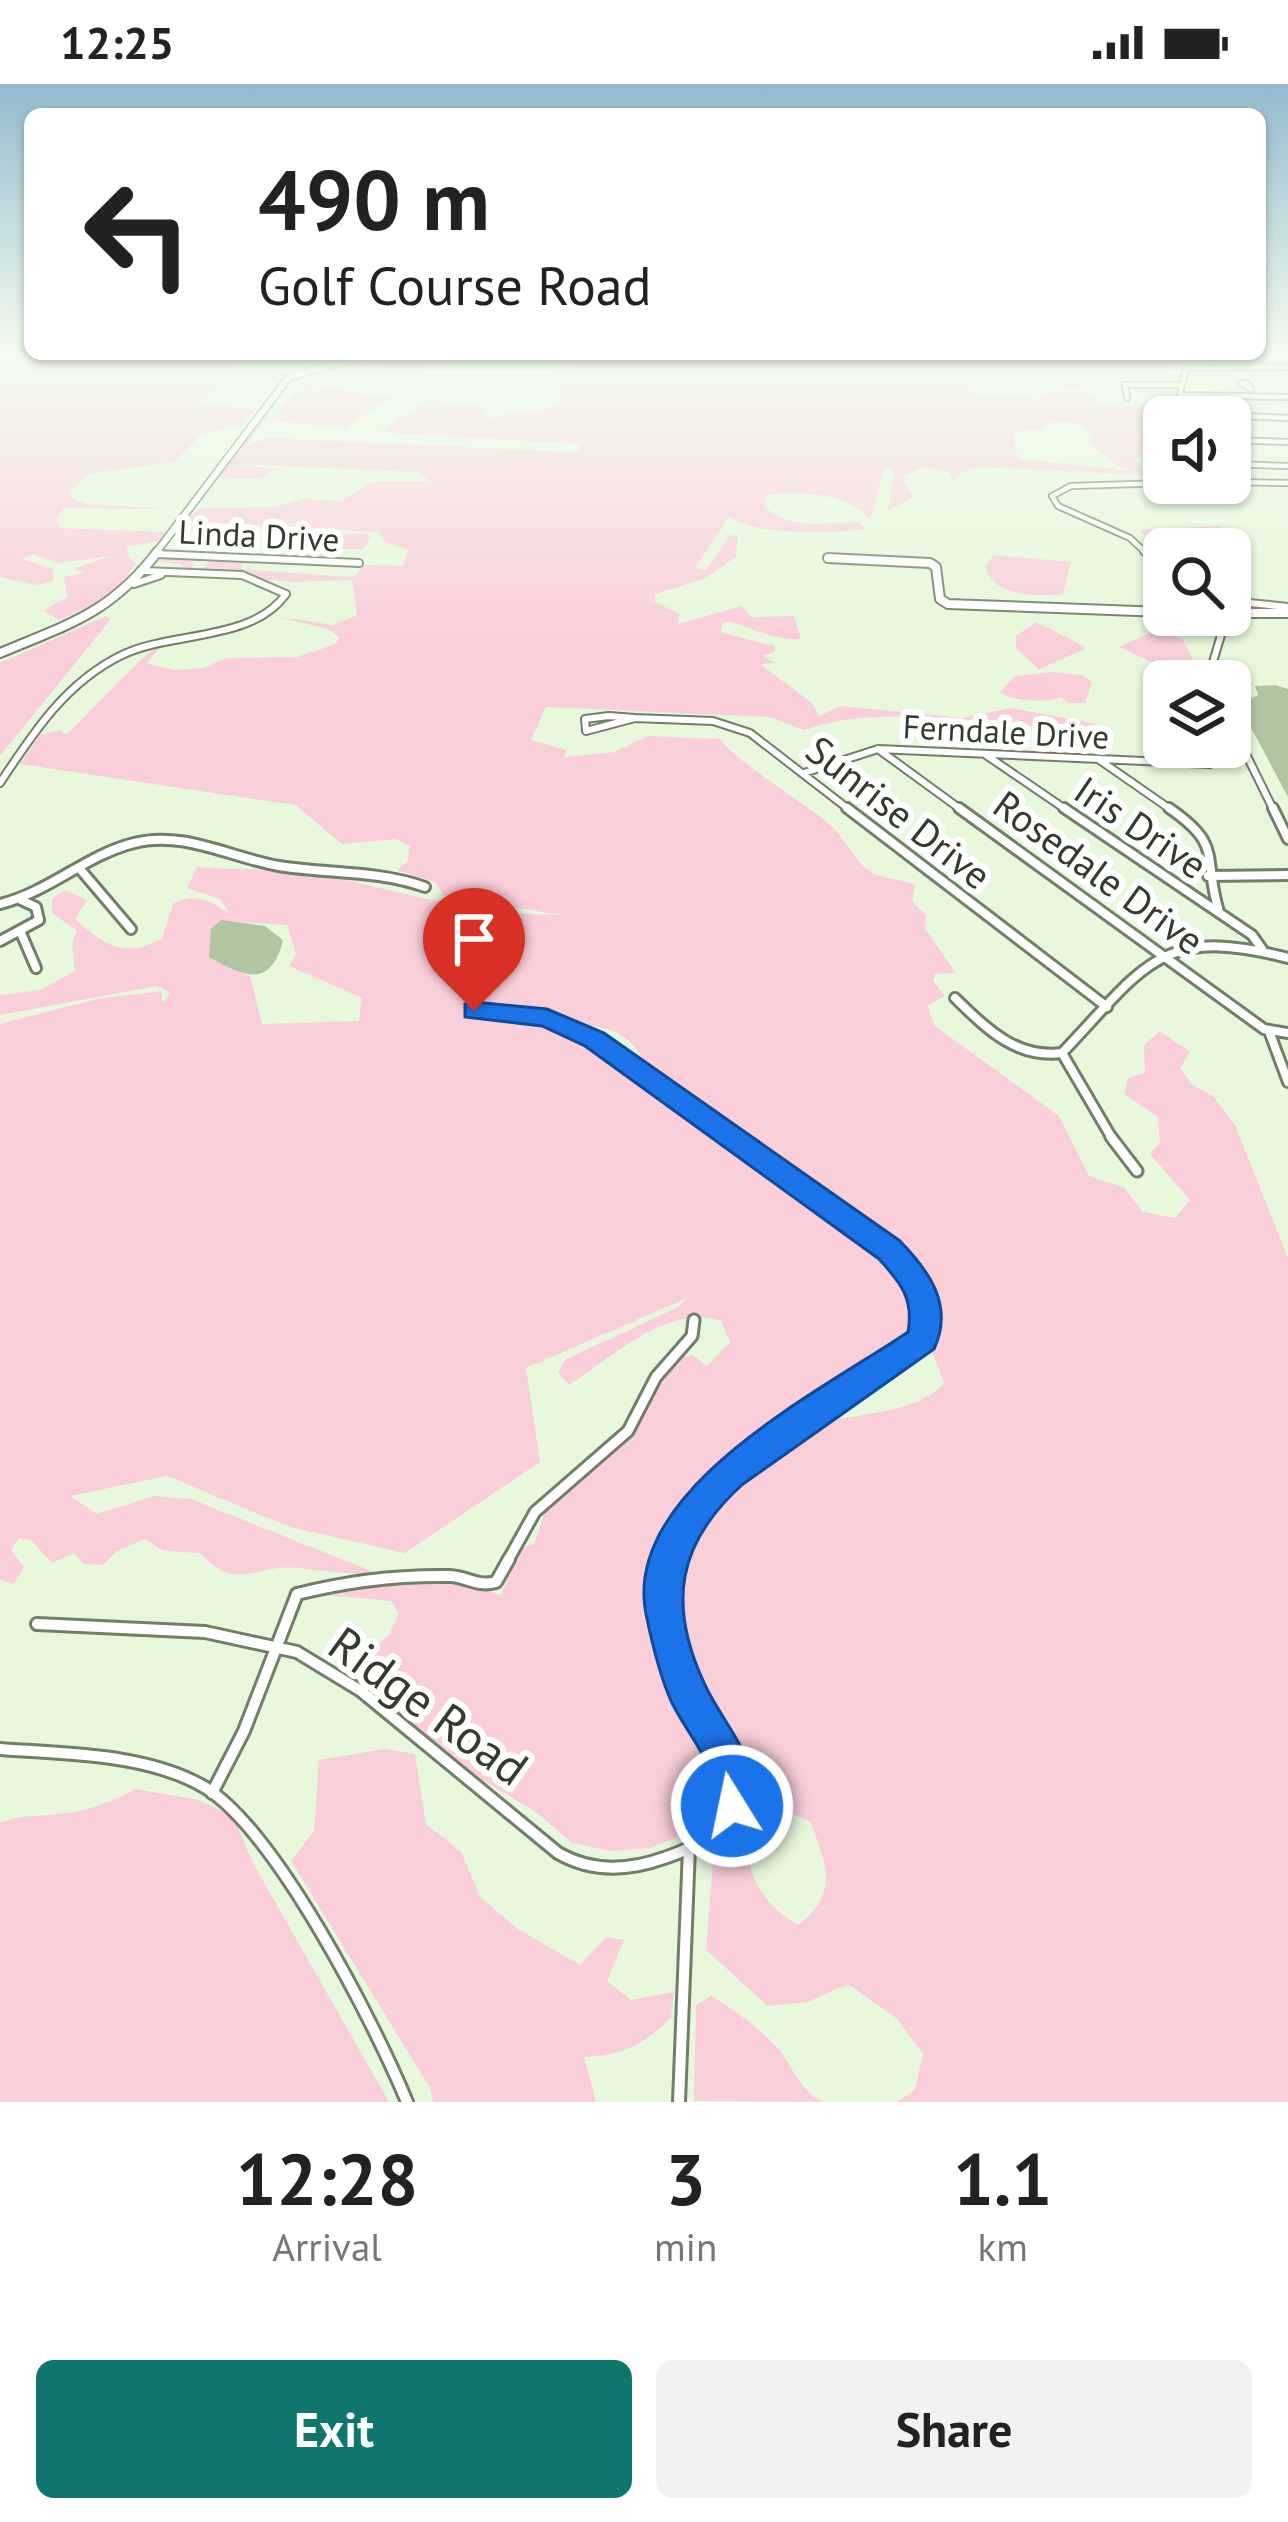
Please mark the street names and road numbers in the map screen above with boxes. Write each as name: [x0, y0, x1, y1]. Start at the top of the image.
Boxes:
street label: Linda Drive: [178, 509, 340, 561]
street label: Ferndale Drive: [902, 704, 1110, 758]
street label: Sunrise Drive: [796, 724, 1002, 900]
street label: Iris Drive: [1065, 764, 1217, 890]
street label: Rosedale Drive: [984, 779, 1214, 965]
street label: Ridge Road: [317, 1612, 541, 1798]

